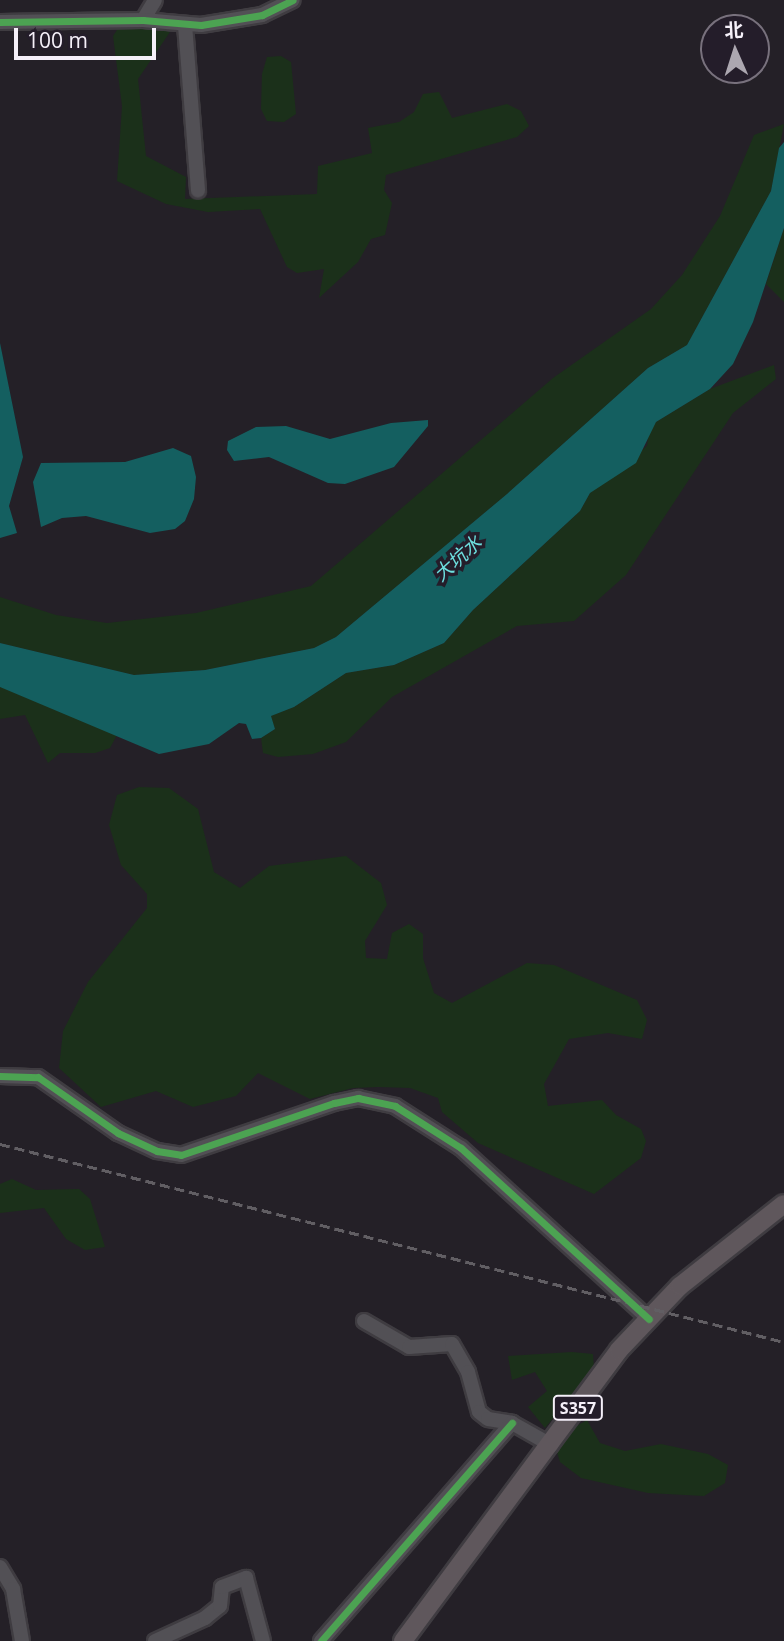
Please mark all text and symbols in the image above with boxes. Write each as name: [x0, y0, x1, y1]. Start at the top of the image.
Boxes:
scale bar: [18, 14, 159, 58]
north arrow: [700, 14, 770, 84]
text: 北: [724, 17, 744, 44]
text: 100 m: [27, 26, 88, 54]
water label: 大坑水: [429, 531, 487, 587]
road number: S357: [552, 1396, 604, 1420]

